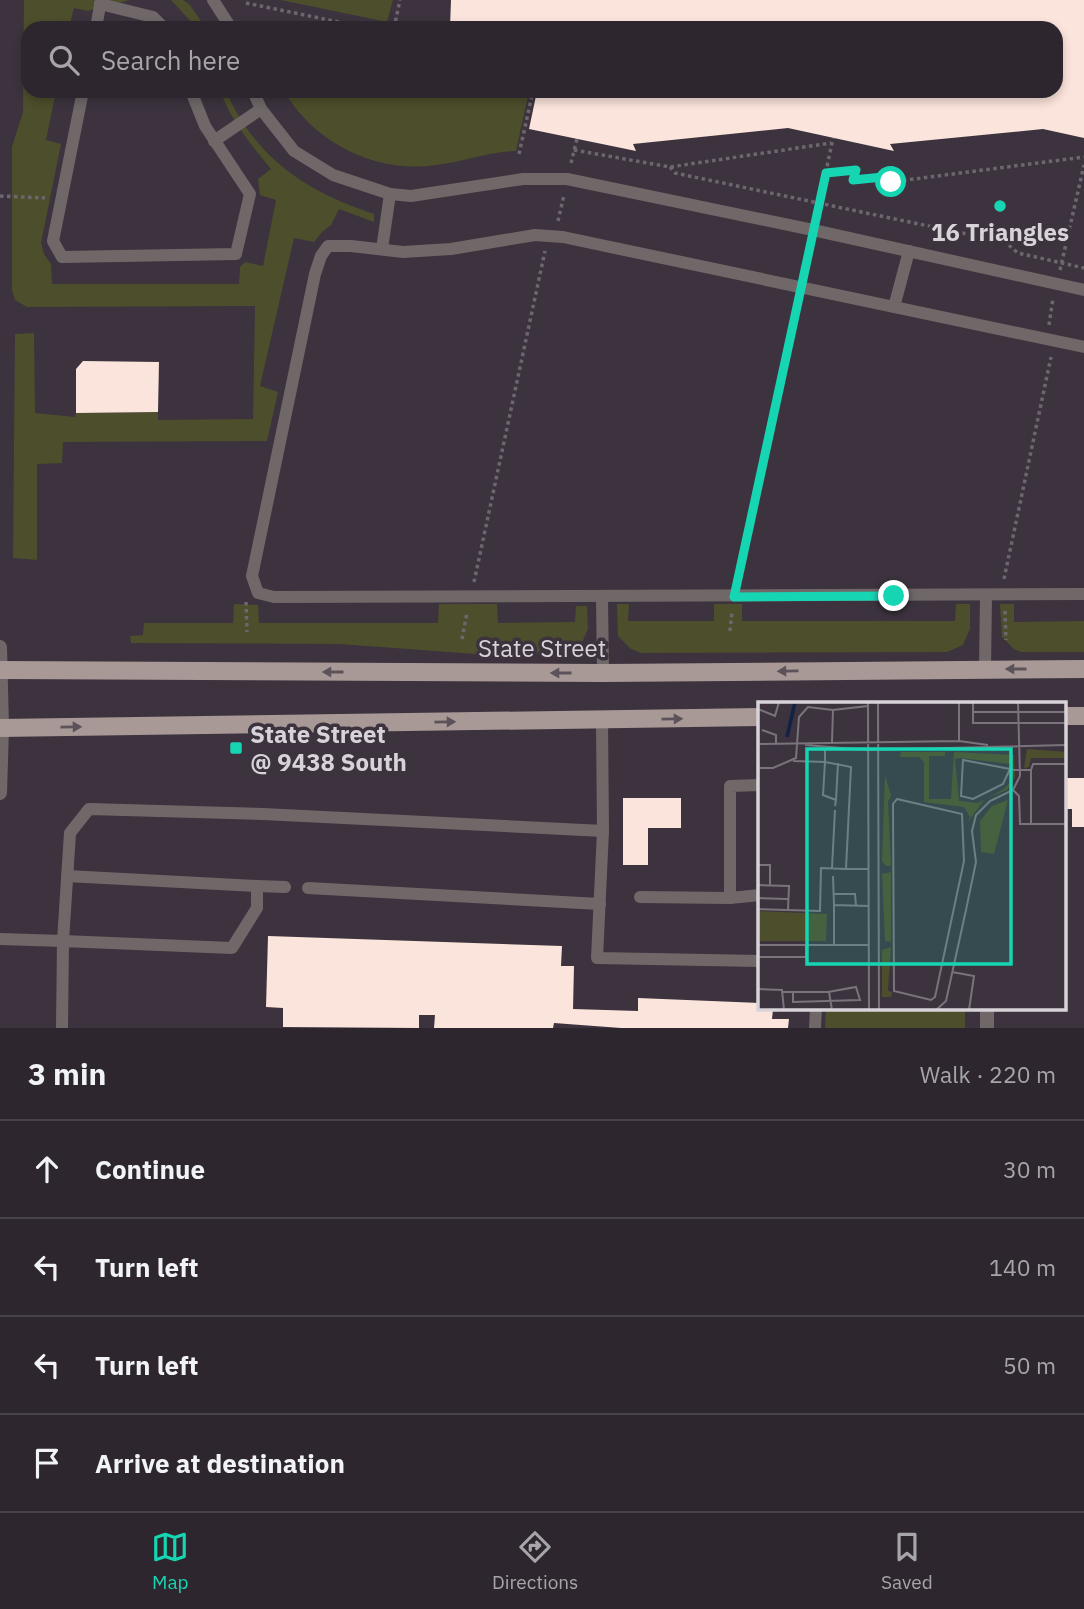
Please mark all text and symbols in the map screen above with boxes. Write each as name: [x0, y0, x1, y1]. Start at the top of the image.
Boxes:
search box: [21, 21, 1063, 98]
icon: search: [45, 41, 83, 79]
text: Search here: [101, 43, 240, 77]
route start: [875, 166, 906, 197]
marker: 16 Triangles: [992, 198, 1008, 214]
place label: 16 Triangles: [931, 216, 1069, 248]
route end: [878, 580, 909, 611]
street label: State Street: [478, 632, 606, 664]
one-way arrow: [1005, 663, 1027, 675]
one-way arrow: [777, 665, 799, 677]
one-way arrow: [322, 666, 344, 678]
one-way arrow: [550, 667, 572, 679]
inset map: [758, 702, 1066, 1010]
one-way arrow: [662, 713, 684, 725]
one-way arrow: [434, 716, 456, 728]
place label: State Street @ 9438 South: [250, 718, 407, 778]
one-way arrow: [60, 722, 82, 733]
marker: State Street @ 9438 South: [228, 740, 244, 756]
text: 3 min: [28, 1054, 106, 1093]
text: Walk · 220 m: [920, 1059, 1056, 1089]
icon: ahead: [28, 1150, 66, 1188]
text: Continue: [95, 1152, 205, 1186]
text: 30 m: [1003, 1154, 1056, 1184]
icon: left: [28, 1248, 66, 1286]
text: Turn left: [95, 1250, 198, 1284]
text: 140 m: [989, 1252, 1056, 1282]
icon: left: [28, 1346, 66, 1384]
text: Turn left: [95, 1348, 198, 1382]
text: 50 m: [1003, 1350, 1056, 1380]
icon: arrive: [28, 1444, 66, 1482]
text: Arrive at destination: [95, 1446, 345, 1480]
tab: Map: [151, 1528, 189, 1594]
tab: Directions: [492, 1528, 578, 1594]
tab: Saved: [881, 1528, 933, 1594]

